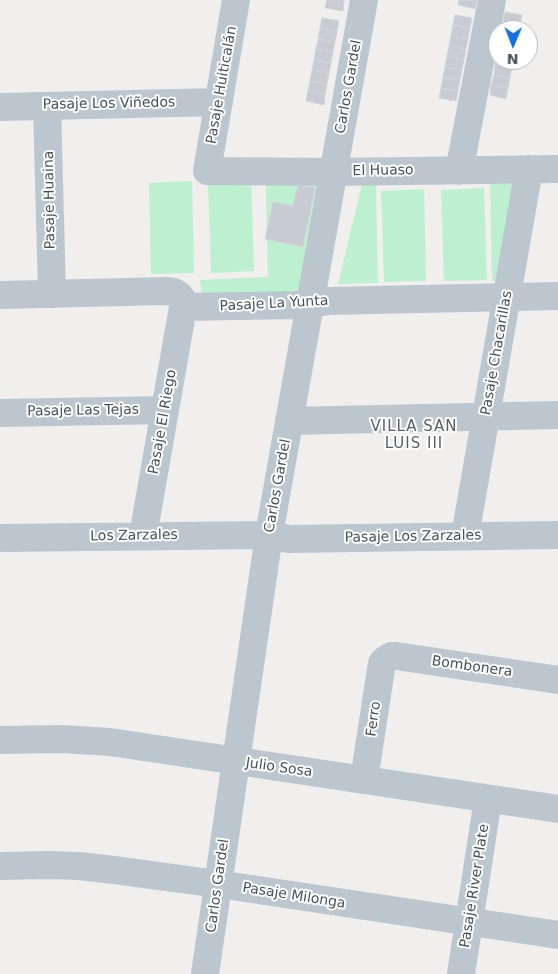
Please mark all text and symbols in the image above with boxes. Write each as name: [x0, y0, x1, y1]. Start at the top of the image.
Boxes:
north arrow: [488, 20, 538, 70]
street label: Pasaje Huiticalán: [203, 25, 241, 145]
street label: Carlos Gardel: [333, 39, 365, 135]
text: N: [507, 51, 519, 67]
street label: Pasaje Los Viñedos: [43, 94, 175, 114]
street label: Pasaje Huaina: [41, 151, 59, 249]
street label: El Huaso: [352, 162, 414, 180]
street label: Pasaje Chacarillas: [478, 289, 516, 417]
street label: Pasaje La Yunta: [219, 293, 329, 315]
street label: Pasaje El Riego: [146, 368, 180, 476]
street label: Pasaje Las Tejas: [27, 402, 139, 420]
district label: VILLA SAN LUIS III: [369, 418, 459, 453]
street label: Carlos Gardel: [262, 438, 294, 534]
street label: Los Zarzales: [90, 527, 178, 545]
street label: Pasaje Los Zarzales: [344, 527, 482, 547]
street label: Bombonera: [431, 653, 513, 681]
street label: Ferro: [363, 700, 385, 738]
street label: Julio Sosa: [245, 755, 313, 781]
street label: Pasaje River Plate: [457, 823, 493, 949]
street label: Carlos Gardel: [203, 838, 233, 934]
street label: Pasaje Milonga: [241, 880, 347, 912]

